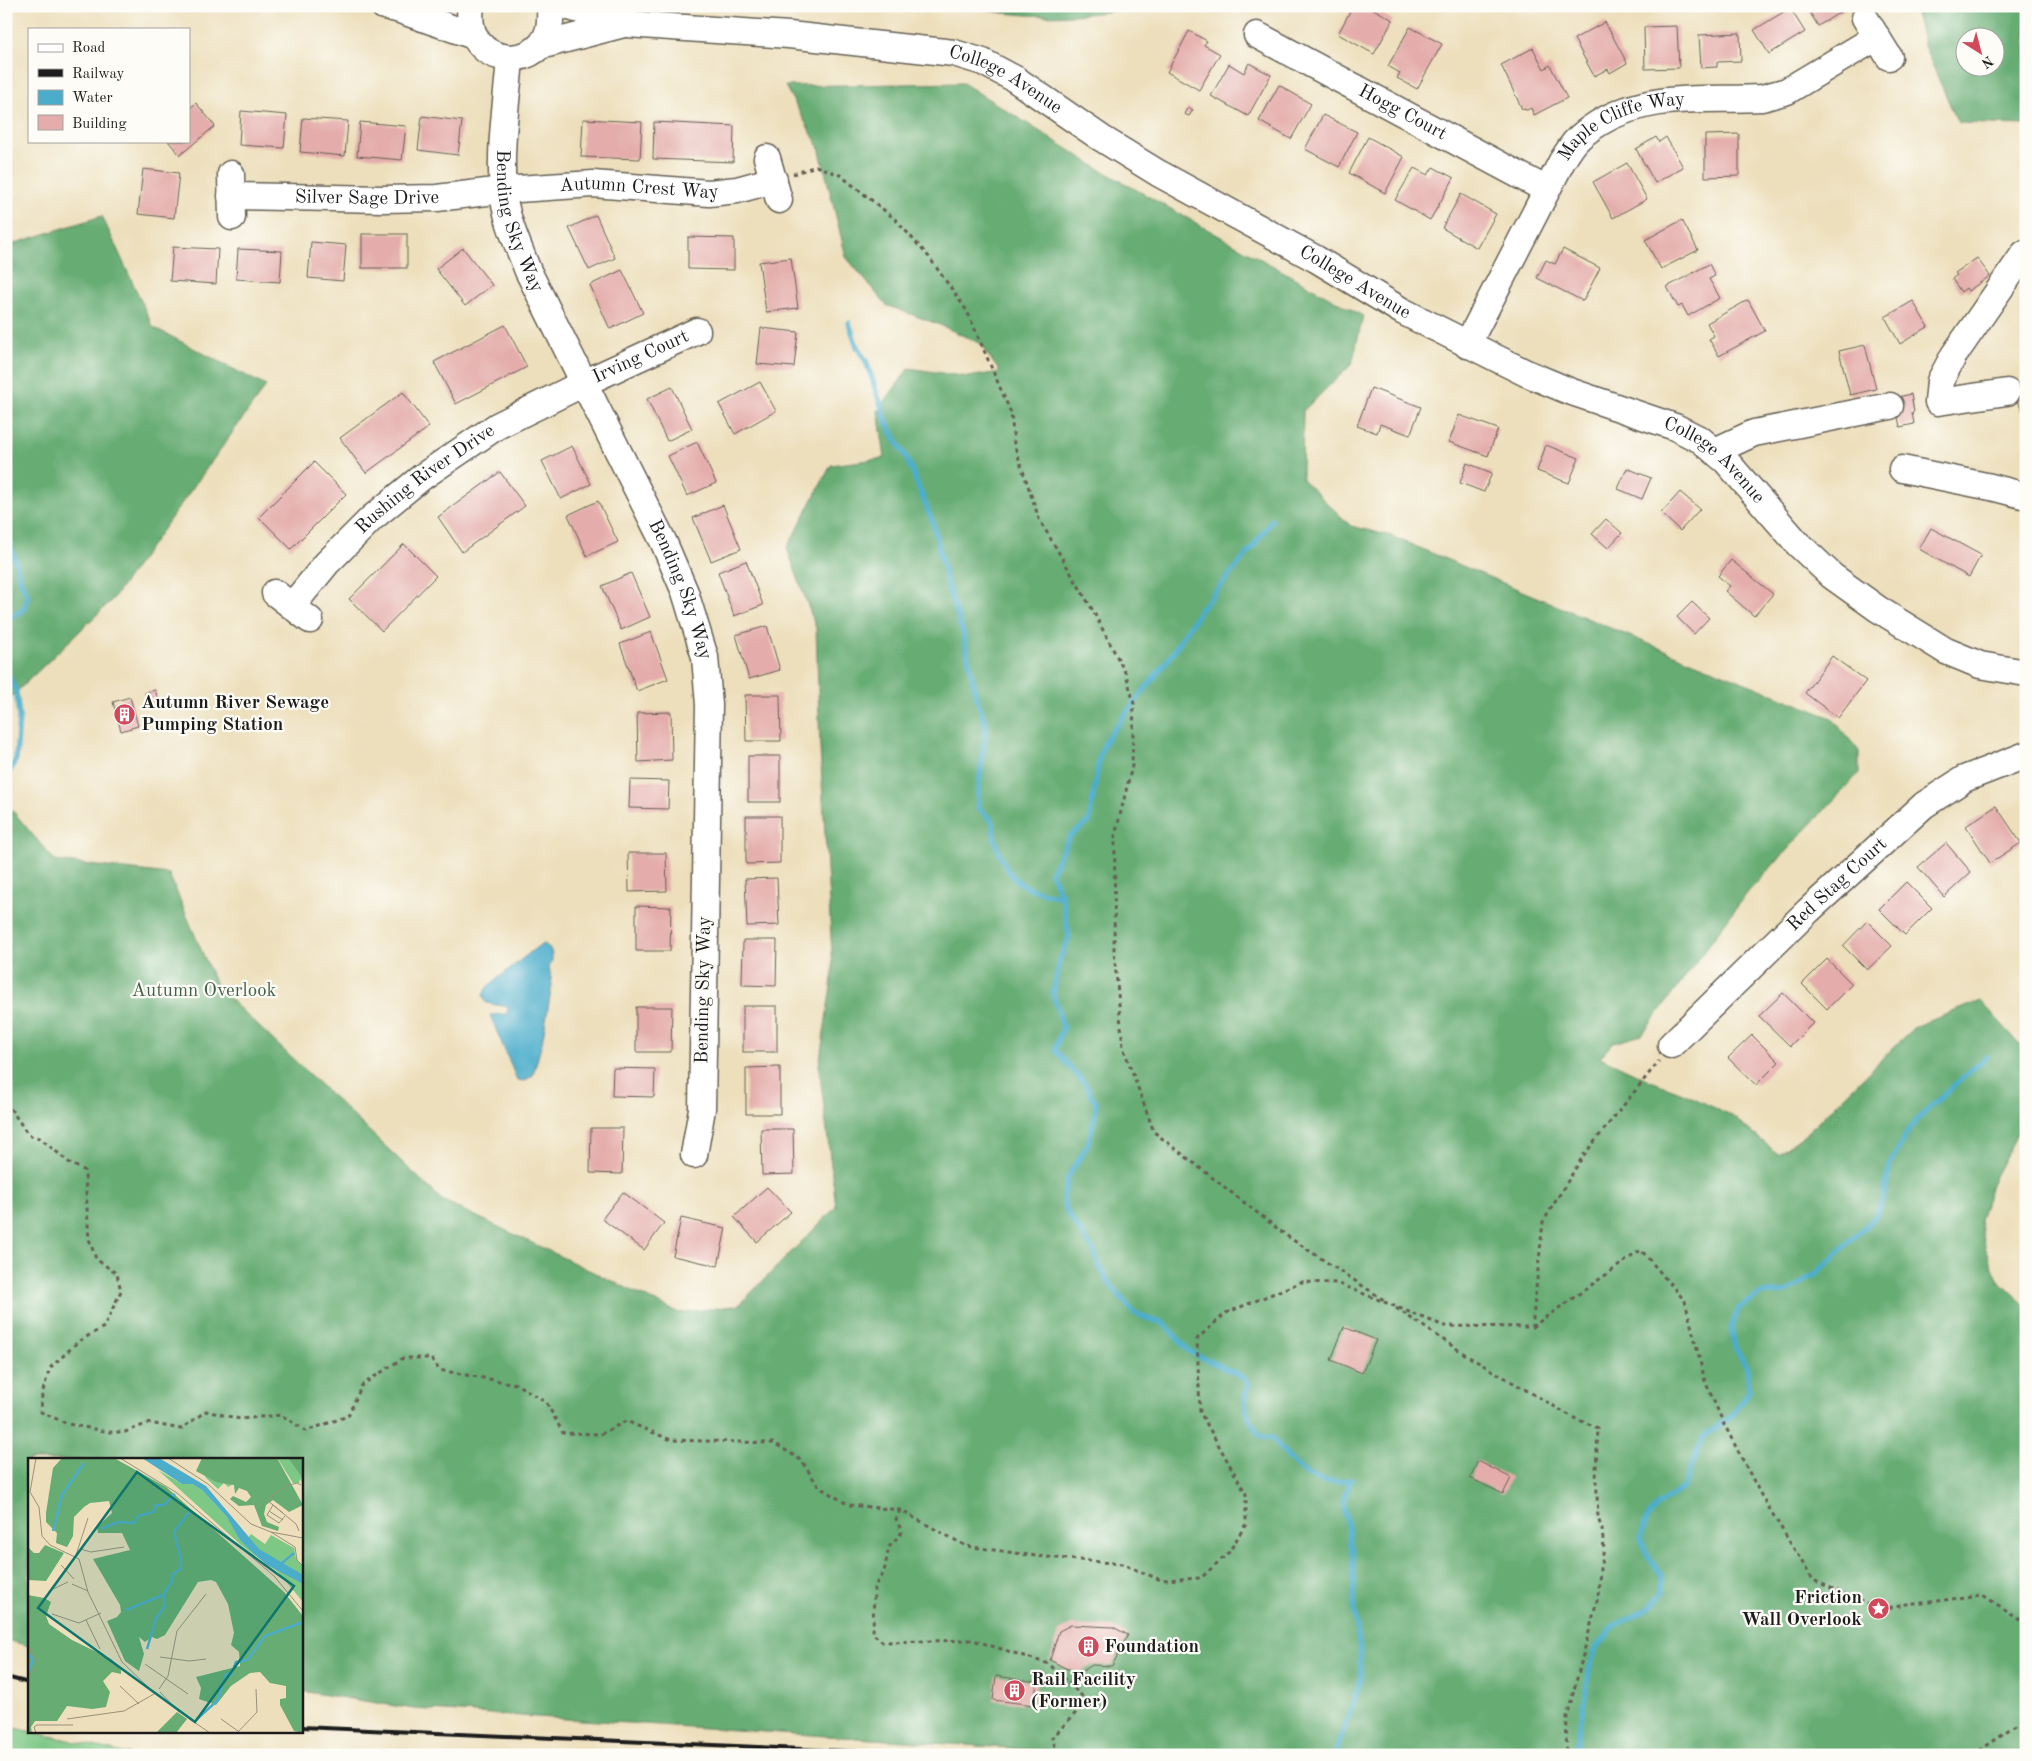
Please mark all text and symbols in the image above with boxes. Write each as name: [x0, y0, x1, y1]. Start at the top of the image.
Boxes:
legend: [28, 28, 190, 142]
north arrow: [1954, 28, 2004, 78]
text: Road: [72, 41, 106, 56]
street label: College Avenue: [946, 42, 1065, 118]
text: N: [1978, 53, 1995, 71]
text: Railway: [72, 67, 125, 82]
street label: Hogg Court: [1355, 82, 1450, 144]
street label: Maple Cliffe Way: [1555, 90, 1686, 165]
text: Water: [72, 91, 113, 106]
text: Building: [72, 117, 127, 132]
street label: Bending Sky Way: [492, 149, 547, 295]
street label: Autumn Crest Way: [559, 174, 720, 203]
street label: Silver Sage Drive: [295, 188, 439, 209]
street label: College Avenue: [1296, 242, 1413, 323]
street label: Irving Court: [590, 327, 692, 387]
street label: College Avenue: [1661, 414, 1768, 507]
street label: Rushing River Drive: [352, 421, 498, 538]
street label: Bending Sky Way: [644, 517, 715, 662]
place label: Autumn River Sewage Pumping Station: [141, 694, 329, 735]
building icon: Autumn River Sewage Pumping Station: [113, 702, 137, 726]
street label: Red Stag Court: [1784, 834, 1891, 935]
street label: Bending Sky Way: [693, 916, 715, 1064]
park label: Autumn Overlook: [132, 982, 277, 1001]
inset map: [28, 1458, 302, 1734]
place label: Friction Wall Overlook: [1741, 1589, 1862, 1630]
place icon: Friction Wall Overlook: [1866, 1597, 1890, 1621]
building icon: Foundation: [1076, 1635, 1100, 1659]
place label: Foundation: [1104, 1638, 1199, 1657]
place label: Rail Facility (Former): [1031, 1671, 1136, 1712]
building icon: Rail Facility (Former): [1003, 1679, 1027, 1703]

